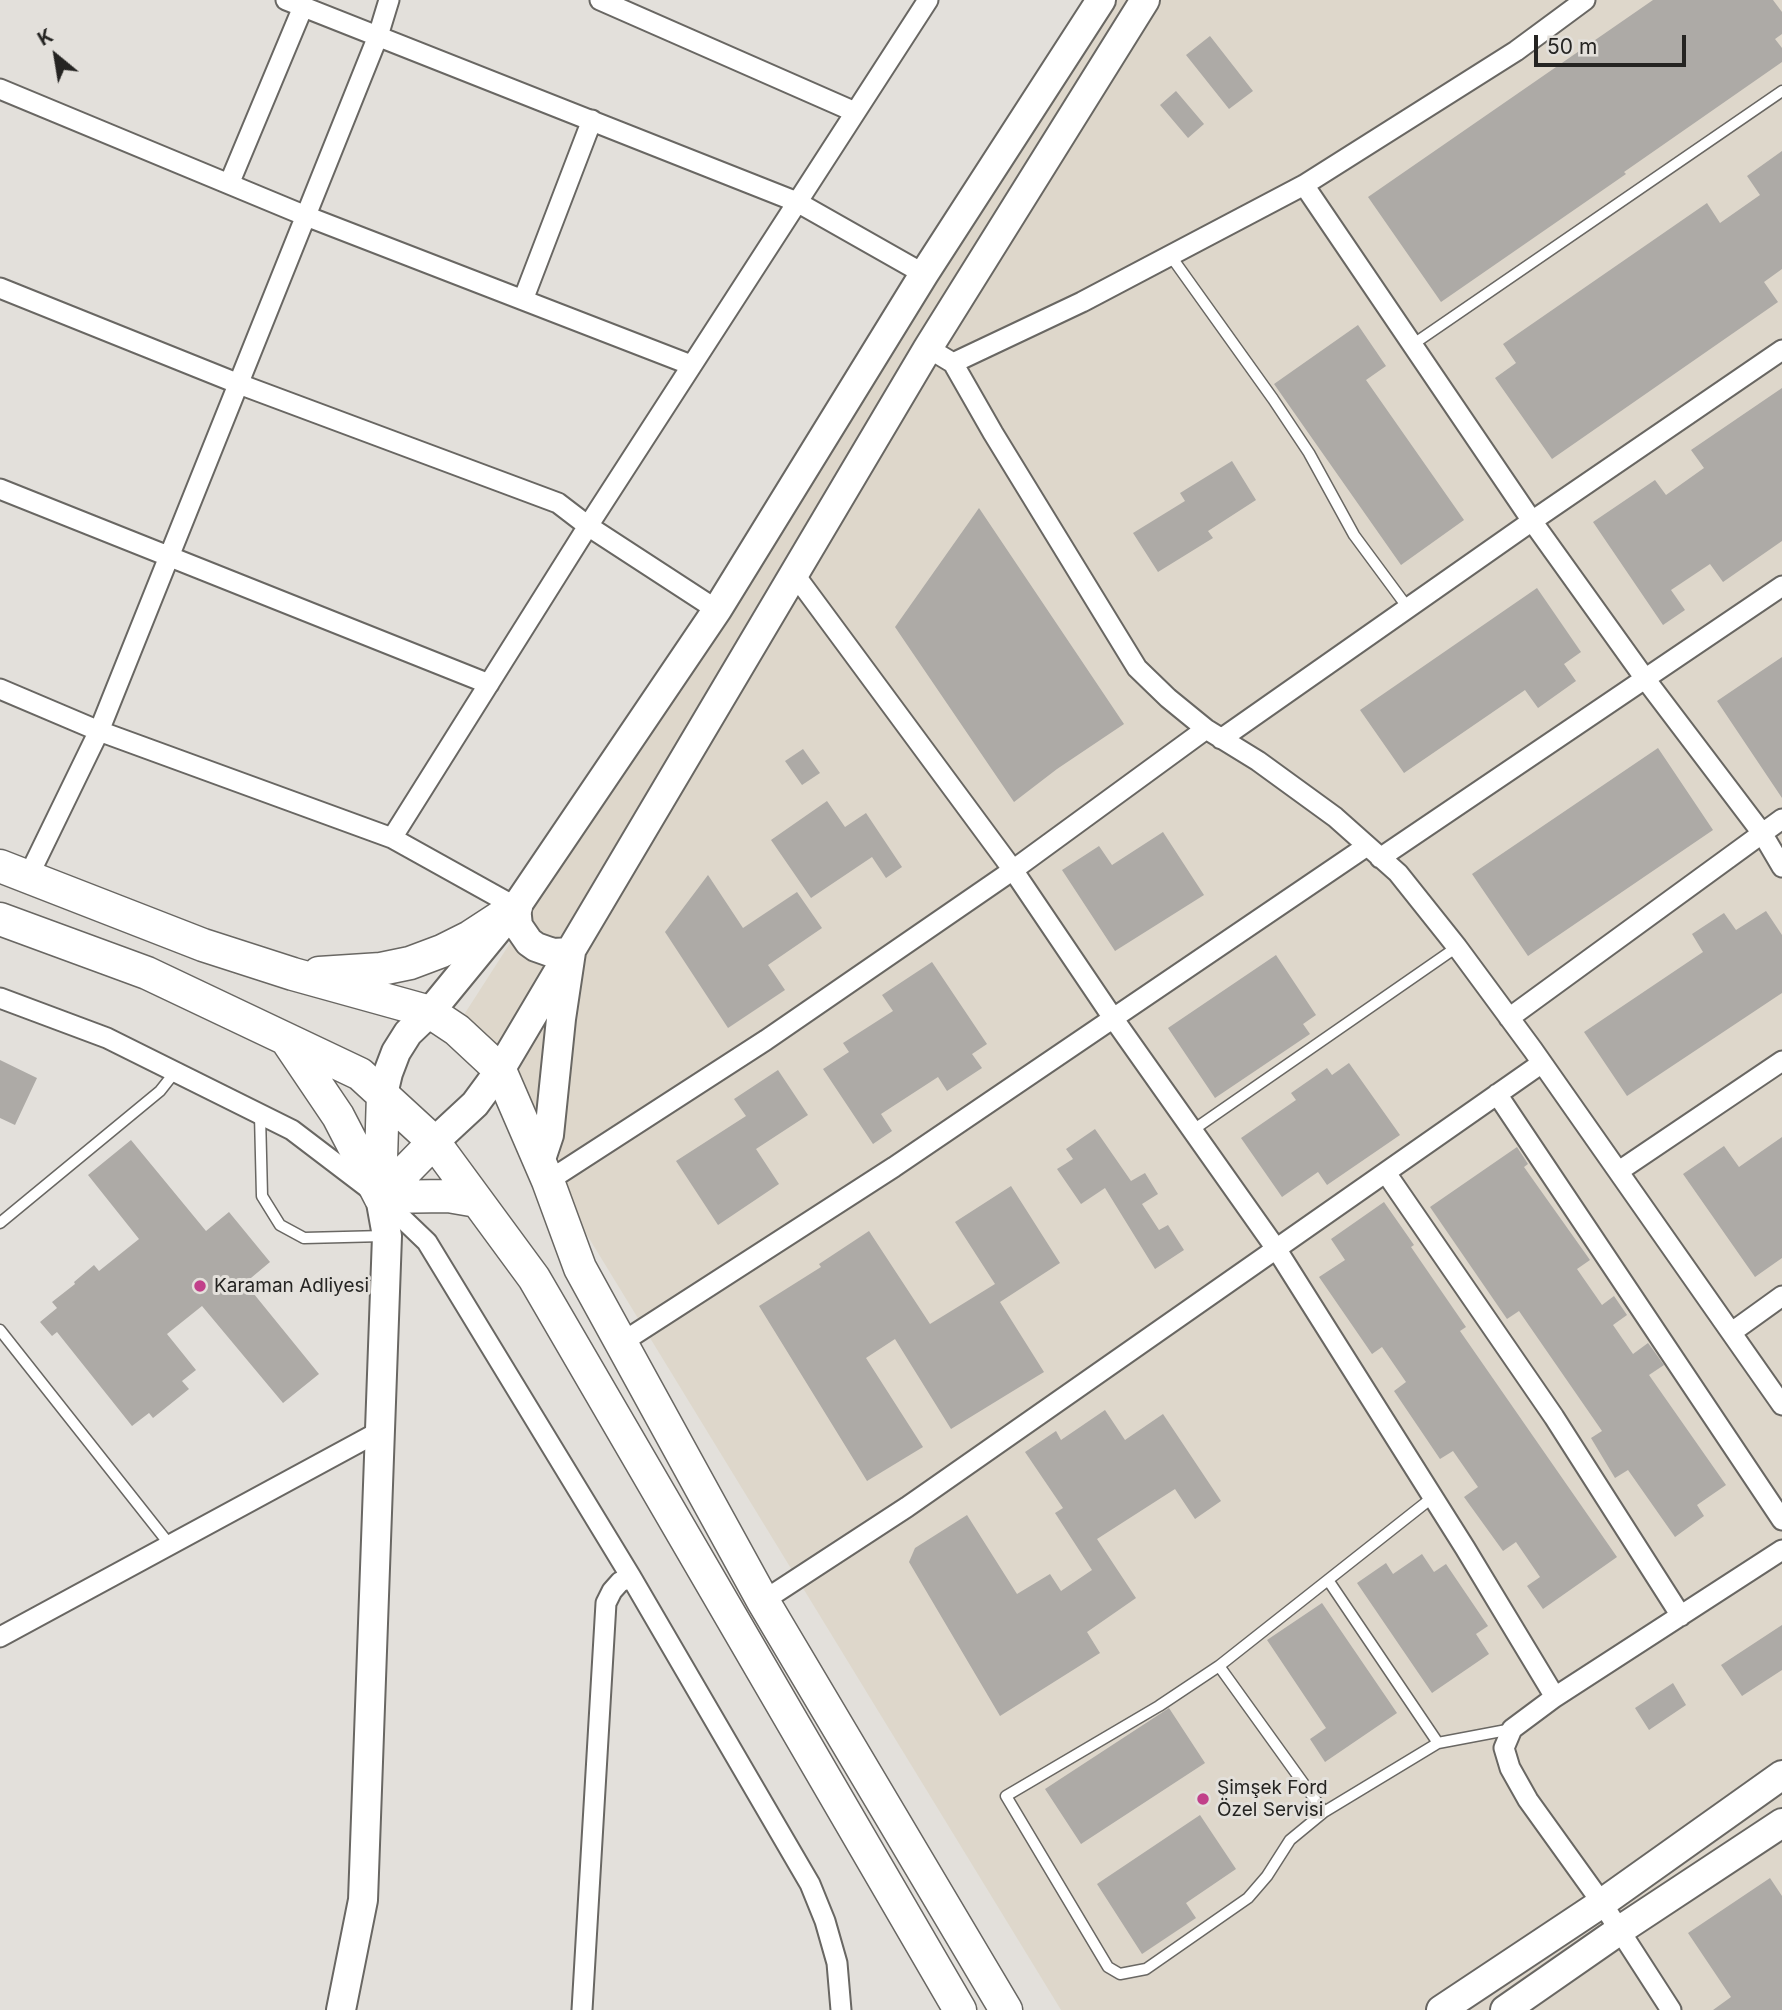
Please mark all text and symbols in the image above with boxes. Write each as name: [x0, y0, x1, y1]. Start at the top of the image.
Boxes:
north arrow: [21, 21, 91, 91]
scale bar: [1537, 21, 1689, 65]
text: K: [34, 24, 57, 51]
text: 50 m: [1547, 34, 1597, 59]
place label: Karaman Adliyesi: [214, 1275, 369, 1297]
marker: Karaman Adliyesi: [192, 1278, 208, 1294]
place label: Şimşek Ford Özel Servisi: [1217, 1777, 1328, 1821]
marker: Şimşek Ford Özel Servisi: [1195, 1791, 1211, 1807]

